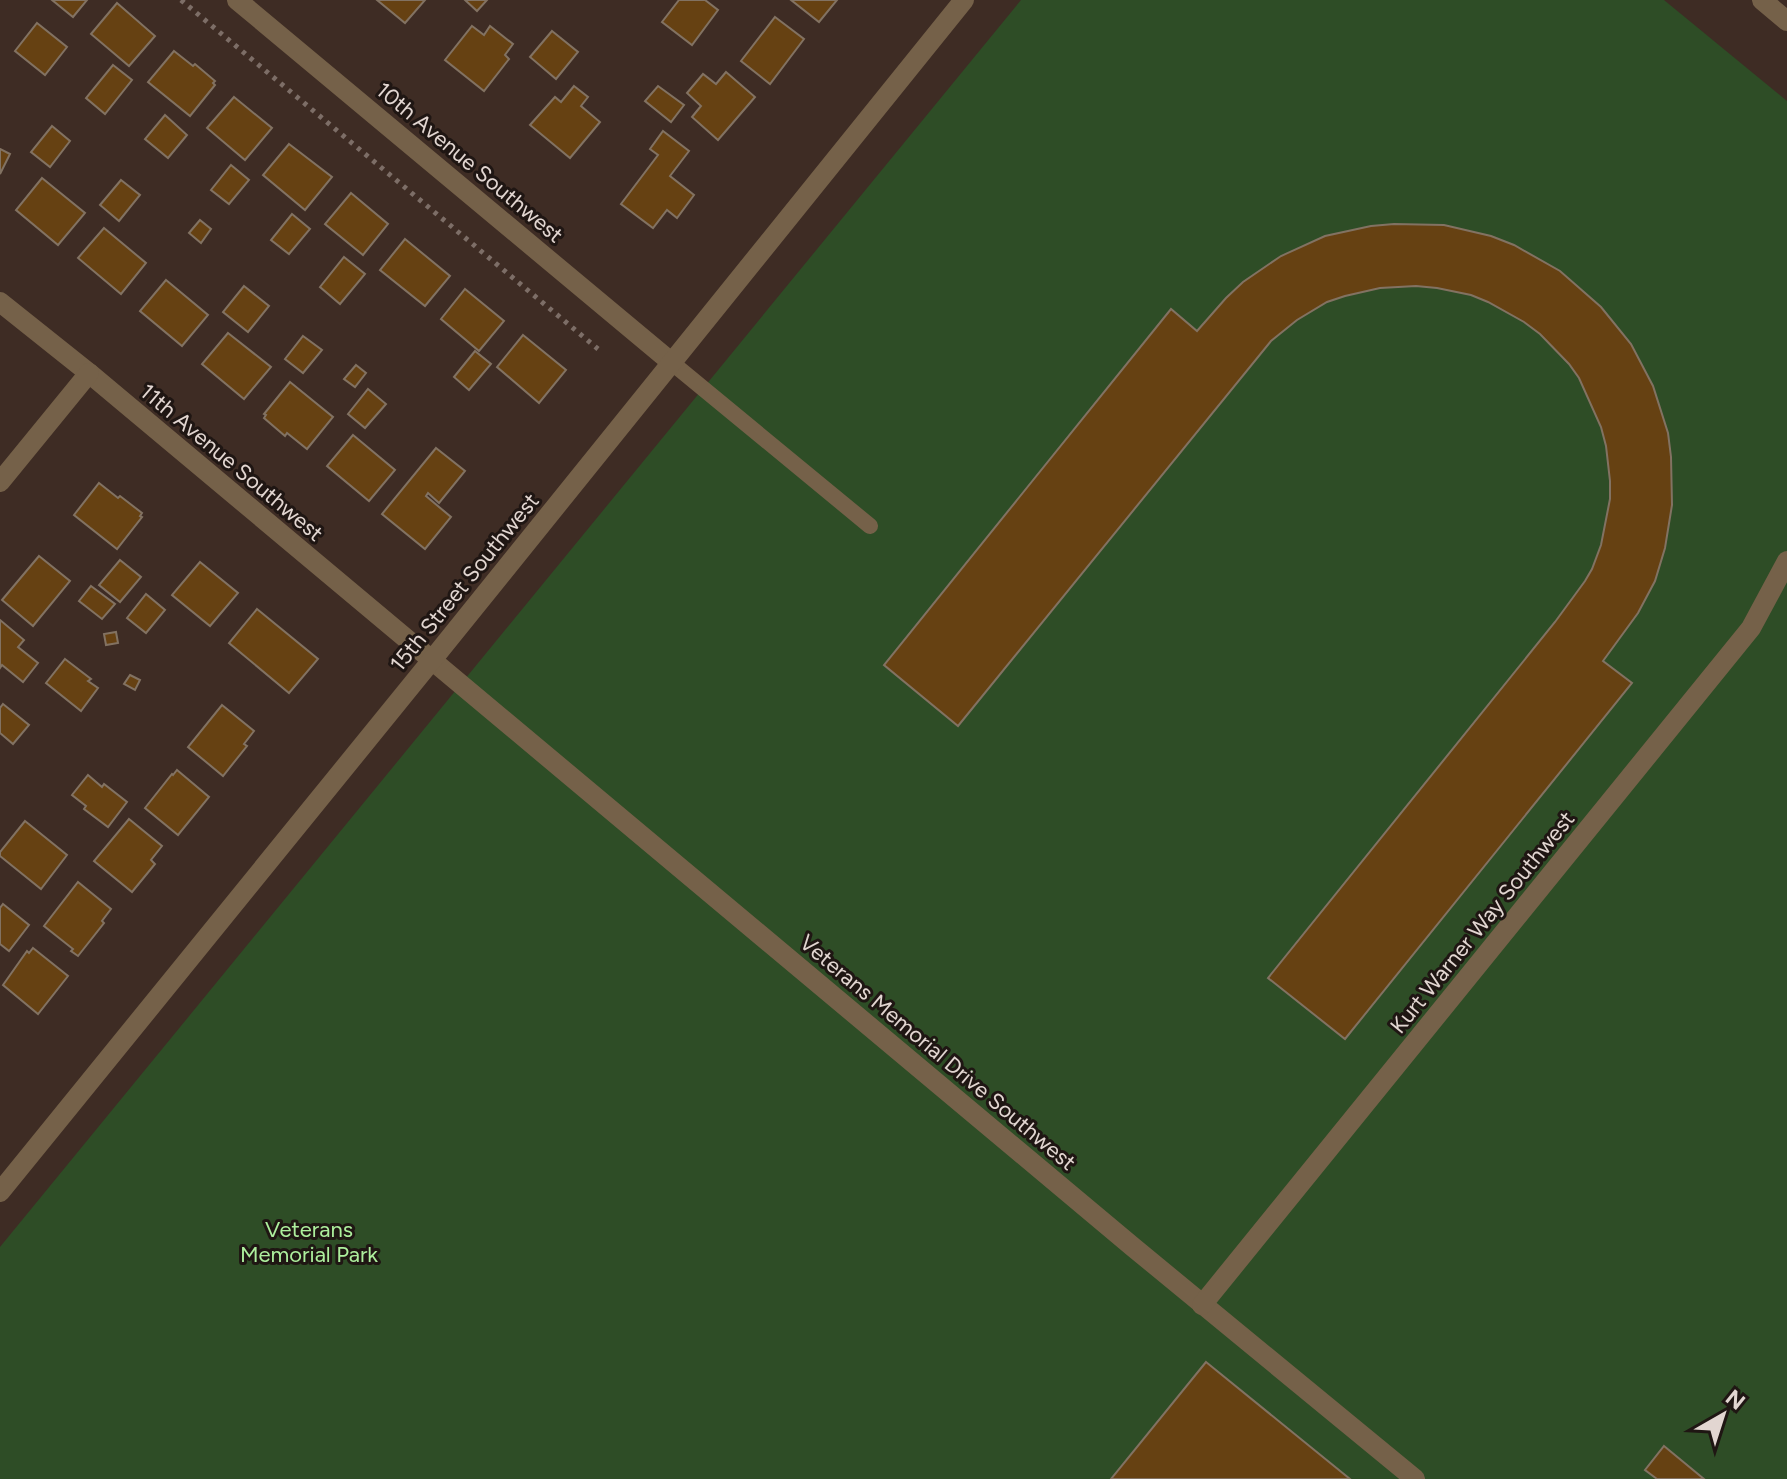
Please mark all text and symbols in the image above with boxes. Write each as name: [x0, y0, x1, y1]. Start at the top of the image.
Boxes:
street label: 10th Avenue Southwest: [371, 76, 569, 248]
street label: 11th Avenue Southwest: [135, 378, 329, 547]
street label: 15th Street Southwest: [384, 488, 545, 677]
street label: Kurt Warner Way Southwest: [1385, 806, 1580, 1039]
street label: Veterans Memorial Drive Southwest: [794, 929, 1081, 1176]
park label: Veterans Memorial Park: [240, 1216, 378, 1268]
north arrow: [1683, 1375, 1763, 1455]
text: N: [1720, 1384, 1750, 1416]

